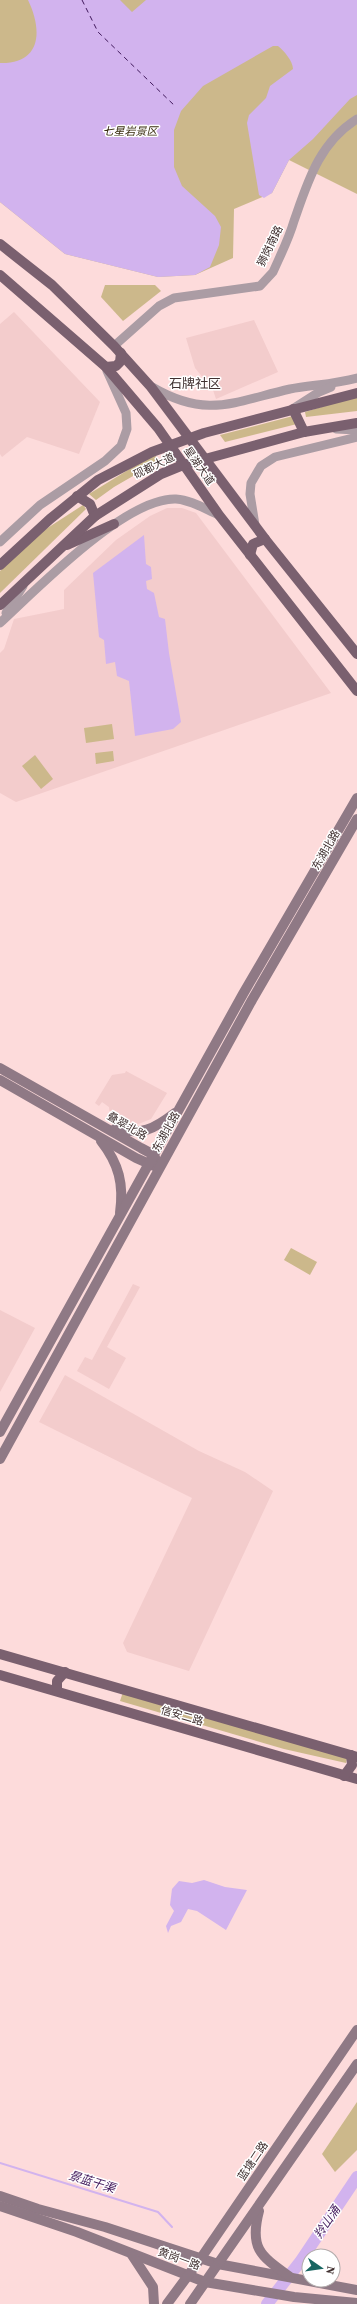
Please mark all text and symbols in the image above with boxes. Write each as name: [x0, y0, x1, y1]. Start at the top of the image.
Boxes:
park label: 七星岩景区: [103, 124, 159, 139]
street label: 狮岗南路: [254, 223, 286, 269]
district label: 石牌社区: [169, 375, 221, 392]
street label: 星湖大道: [180, 444, 218, 488]
street label: 砚都大道: [131, 450, 177, 482]
street label: 东湖北路: [309, 827, 343, 873]
street label: 叠翠北路: [104, 1109, 150, 1143]
street label: 东湖北路: [149, 1109, 183, 1155]
street label: 信安二路: [159, 1703, 205, 1729]
street label: 蓝塘二路: [234, 2139, 272, 2183]
water label: 景蓝干渠: [67, 2167, 119, 2197]
water label: 羚山涌: [310, 2201, 345, 2241]
street label: 黄岗一路: [156, 2244, 202, 2274]
north arrow: [301, 2248, 341, 2288]
text: N: [322, 2265, 338, 2276]

